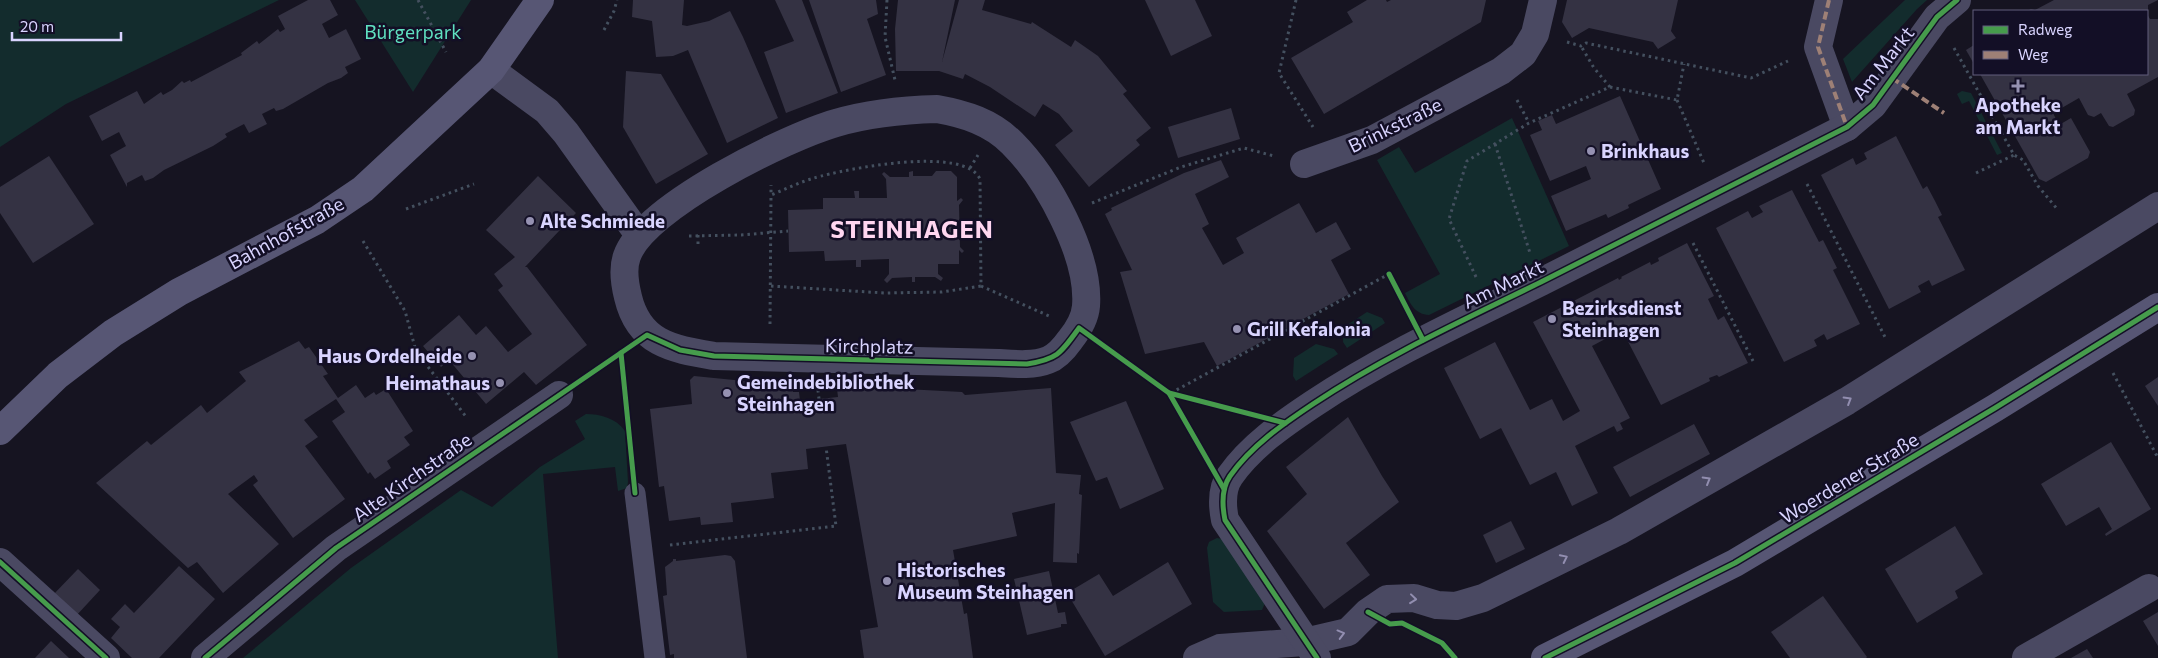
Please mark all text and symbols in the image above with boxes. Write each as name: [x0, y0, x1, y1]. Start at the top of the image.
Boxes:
scale bar: [12, 10, 121, 42]
legend: [1973, 10, 2148, 75]
text: 20 m: [20, 17, 54, 35]
park label: Bürgerpark: [364, 20, 462, 43]
text: Radweg: [2018, 20, 2072, 38]
street label: Am Markt: [1847, 21, 1919, 104]
text: Weg: [2018, 45, 2048, 63]
marker: Apotheke am Markt: [2012, 80, 2024, 92]
street label: Brinkstraße: [1344, 92, 1445, 157]
place label: Apotheke am Markt: [1975, 93, 2061, 138]
place label: Brinkhaus: [1601, 139, 1689, 162]
marker: Brinkhaus: [1585, 145, 1597, 157]
street label: Bahnhofstraße: [224, 191, 348, 274]
place label: Alte Schmiede: [540, 209, 665, 232]
district label: STEINHAGEN: [830, 214, 994, 243]
marker: Alte Schmiede: [524, 215, 536, 227]
street label: Am Markt: [1459, 254, 1547, 313]
place label: Bezirksdienst Steinhagen: [1562, 296, 1681, 341]
marker: Bezirksdienst Steinhagen: [1546, 313, 1558, 325]
place label: Grill Kefalonia: [1247, 317, 1371, 340]
marker: Grill Kefalonia: [1231, 323, 1243, 335]
street label: Kirchplatz: [825, 333, 913, 358]
place label: Haus Ordelheide: [318, 344, 462, 367]
marker: Haus Ordelheide: [466, 350, 478, 362]
place label: Gemeindebibliothek Steinhagen: [737, 370, 914, 415]
place label: Heimathaus: [385, 371, 490, 394]
marker: Heimathaus: [494, 377, 506, 389]
marker: Gemeindebibliothek Steinhagen: [721, 387, 733, 399]
one-way arrow: [1842, 397, 1851, 407]
street label: Alte Kirchstraße: [348, 427, 476, 526]
street label: Woerdener Straße: [1775, 427, 1922, 528]
one-way arrow: [1701, 477, 1710, 487]
one-way arrow: [1559, 554, 1568, 564]
place label: Historisches Museum Steinhagen: [897, 558, 1074, 603]
marker: Historisches Museum Steinhagen: [881, 575, 893, 587]
one-way arrow: [1409, 593, 1417, 604]
one-way arrow: [1336, 629, 1345, 640]

